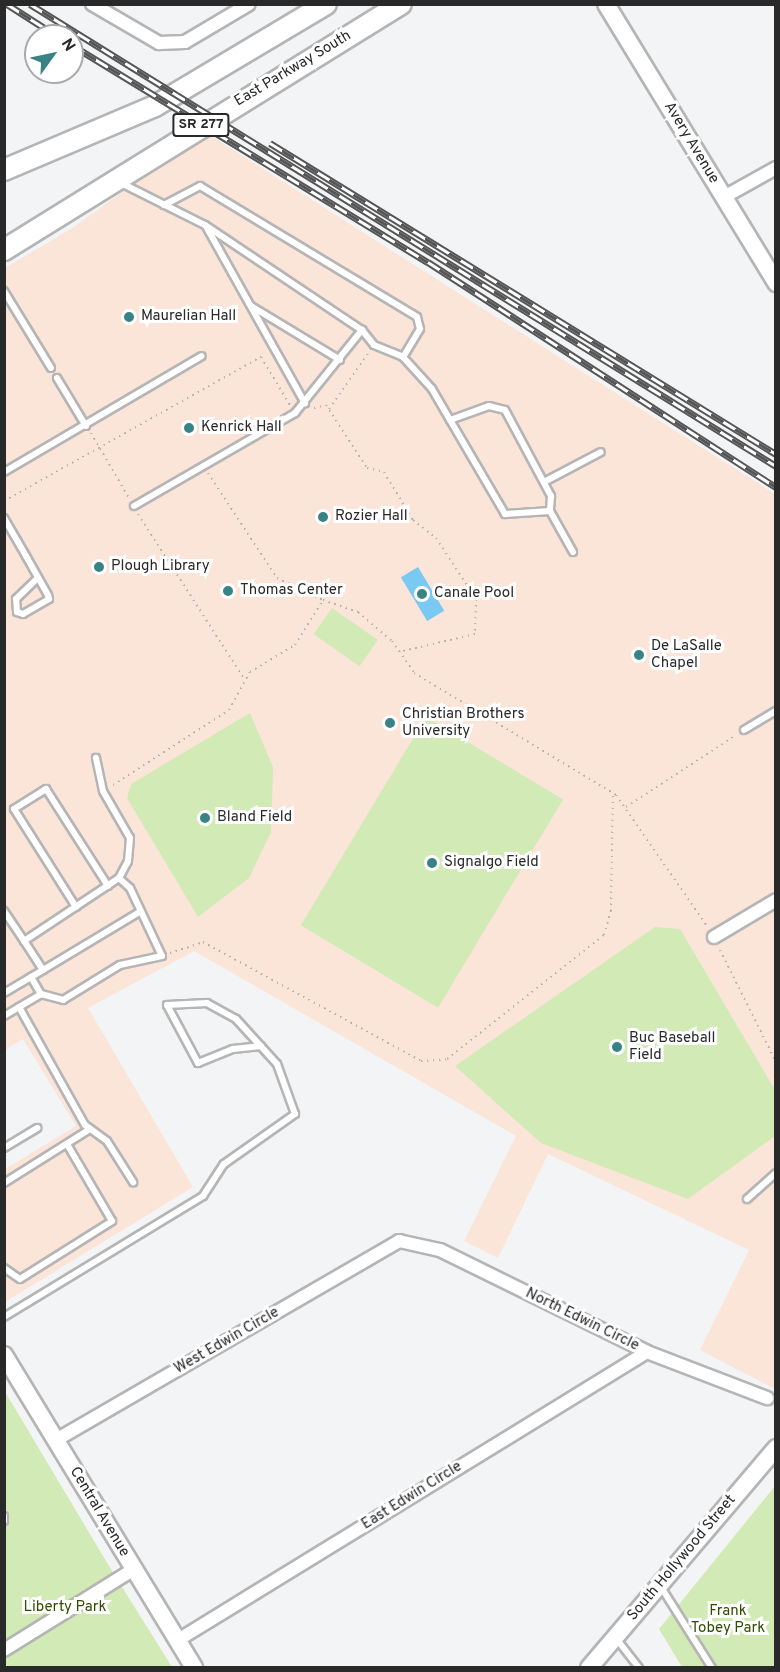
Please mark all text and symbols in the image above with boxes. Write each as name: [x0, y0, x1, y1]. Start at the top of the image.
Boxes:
north arrow: [24, 24, 84, 84]
street label: East Parkway South: [231, 27, 355, 111]
text: N: [56, 35, 79, 56]
street label: Avery Avenue: [659, 99, 723, 187]
road number: SR 277: [171, 114, 231, 136]
place label: Maurelian Hall: [141, 308, 236, 326]
marker: Maurelian Hall: [122, 310, 136, 324]
place label: Kenrick Hall: [201, 419, 282, 437]
marker: Kenrick Hall: [182, 421, 196, 435]
place label: Rozier Hall: [335, 508, 408, 526]
marker: Rozier Hall: [316, 510, 330, 524]
place label: Plough Library: [111, 558, 210, 576]
marker: Plough Library: [92, 560, 106, 574]
place label: Thomas Center: [240, 582, 343, 600]
marker: Thomas Center: [221, 584, 235, 598]
place label: Canale Pool: [434, 585, 514, 603]
marker: Canale Pool: [415, 587, 429, 601]
place label: De LaSalle Chapel: [651, 637, 722, 672]
marker: De LaSalle Chapel: [632, 648, 646, 662]
place label: Christian Brothers University: [402, 705, 525, 740]
marker: Christian Brothers University: [383, 716, 397, 730]
place label: Bland Field: [217, 809, 292, 827]
marker: Bland Field: [198, 811, 212, 825]
place label: Signalgo Field: [444, 854, 539, 872]
marker: Signalgo Field: [425, 856, 439, 870]
place label: Buc Baseball Field: [629, 1029, 715, 1064]
marker: Buc Baseball Field: [610, 1040, 624, 1054]
street label: North Edwin Circle: [522, 1285, 642, 1355]
street label: West Edwin Circle: [171, 1304, 283, 1378]
street label: East Edwin Circle: [359, 1458, 465, 1534]
street label: Central Avenue: [65, 1464, 133, 1560]
street label: South Hollywood Street: [624, 1491, 740, 1625]
park label: Liberty Park: [24, 1599, 106, 1617]
park label: Frank Tobey Park: [691, 1602, 765, 1637]

